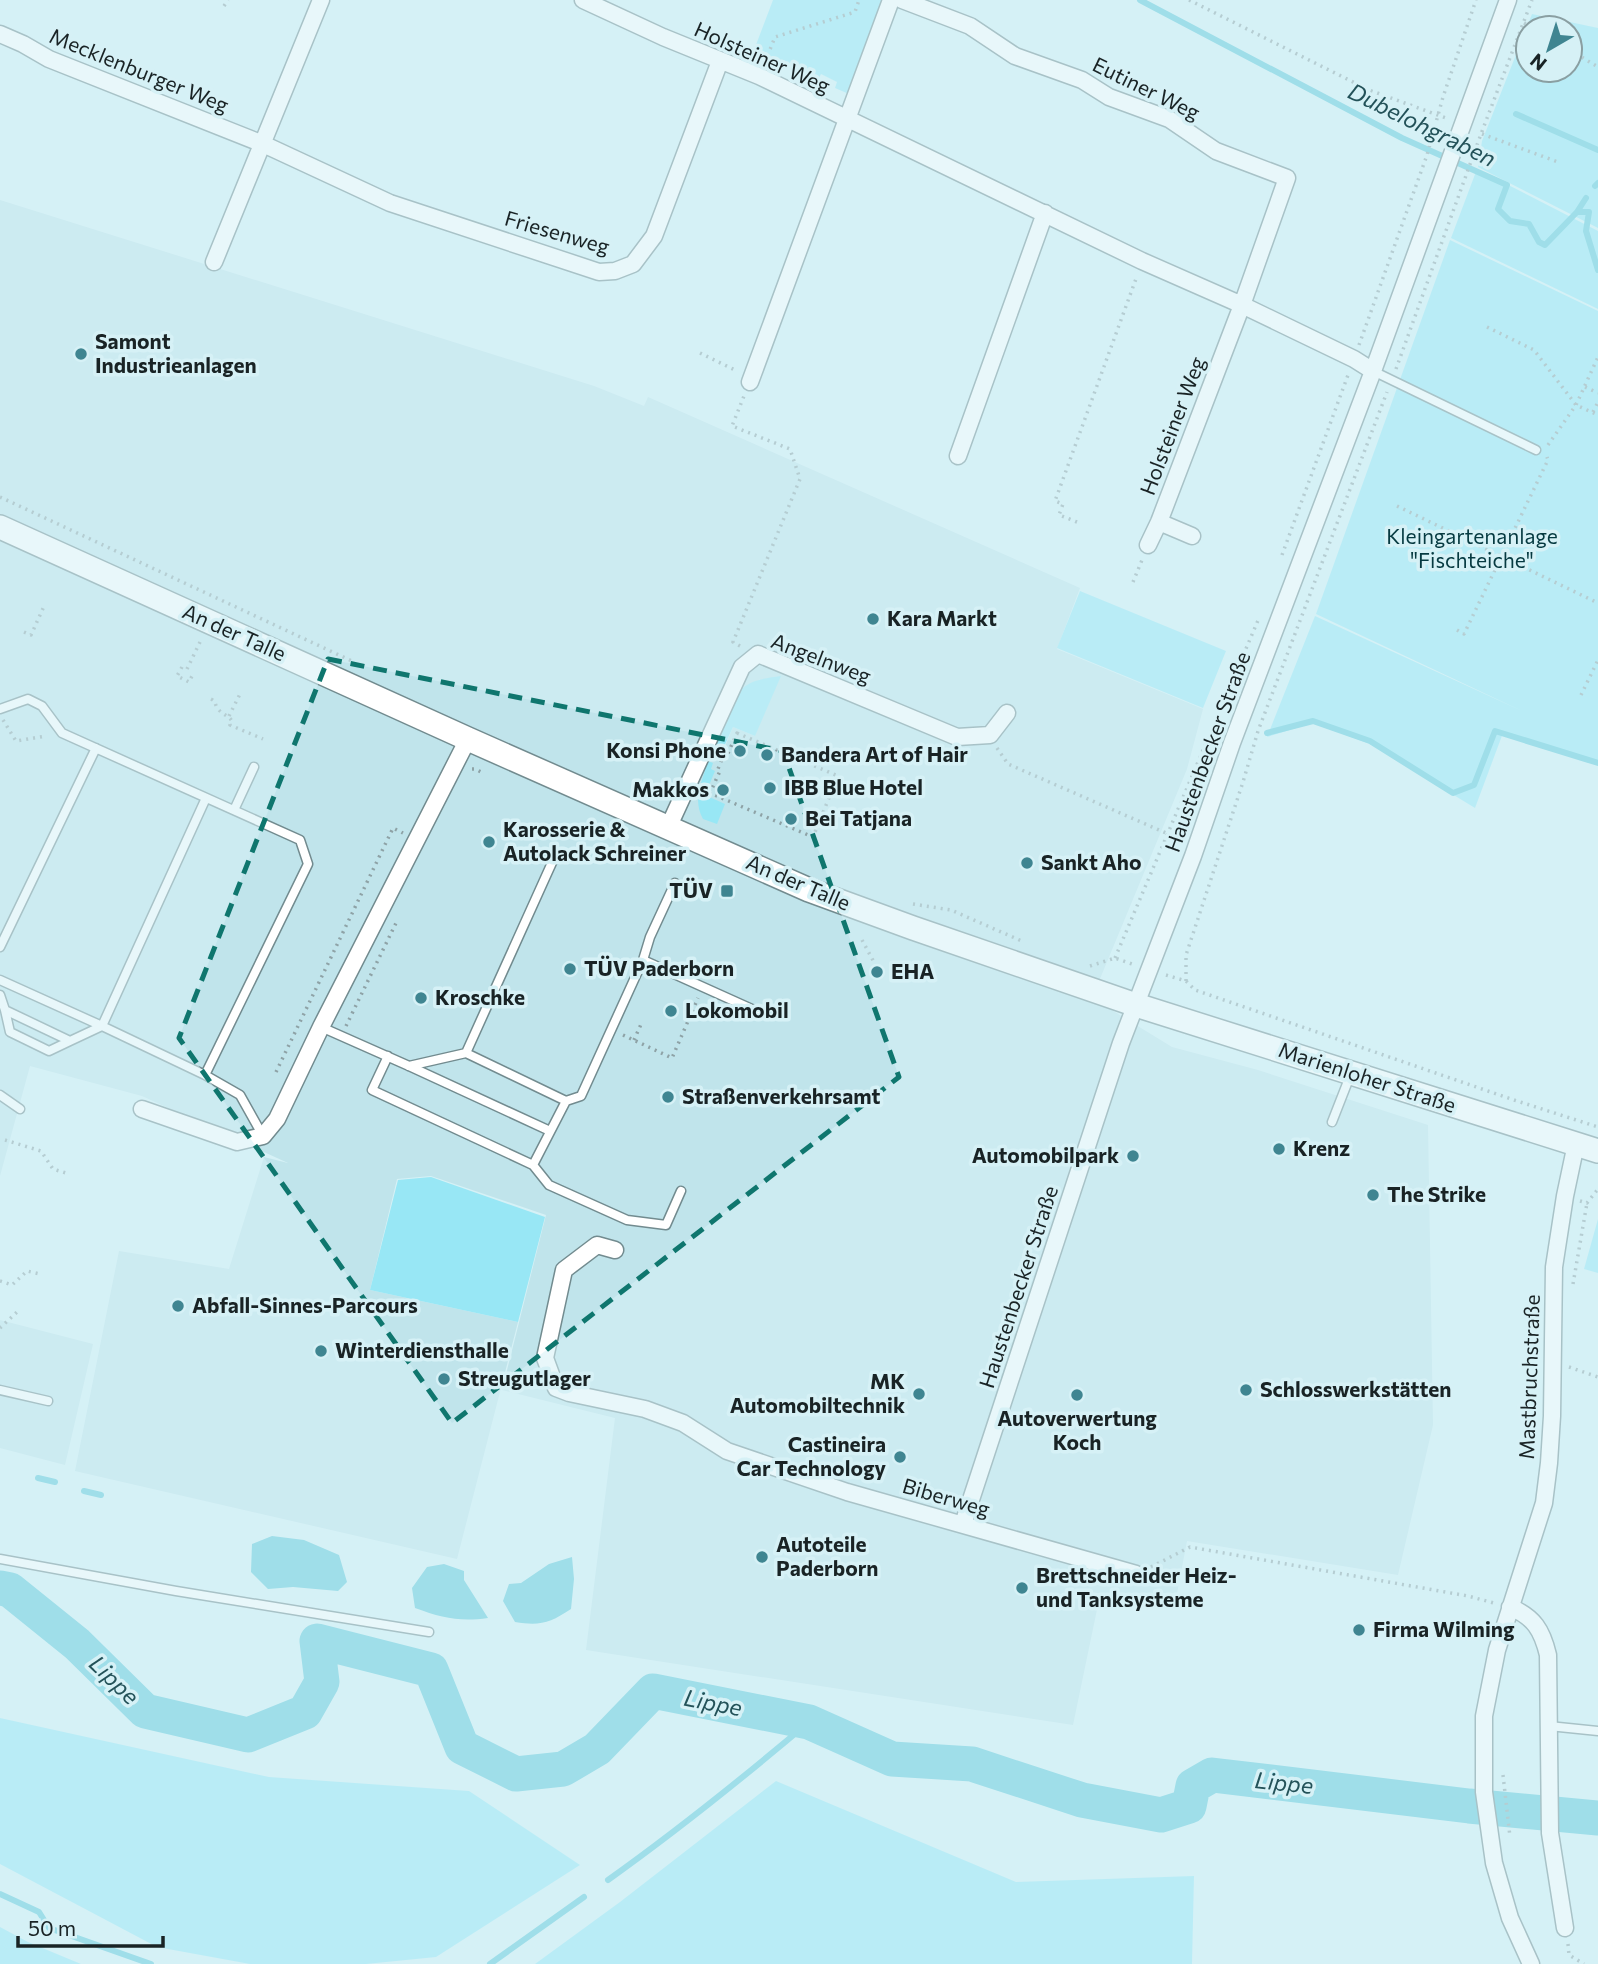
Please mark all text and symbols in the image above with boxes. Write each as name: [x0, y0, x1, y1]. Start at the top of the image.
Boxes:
north arrow: [1514, 14, 1584, 84]
street label: Holsteiner Weg: [691, 16, 834, 98]
street label: Mecklenburger Weg: [46, 22, 233, 117]
text: N: [1525, 49, 1551, 76]
street label: Eutiner Weg: [1089, 51, 1204, 124]
water label: Dubelohgraben: [1344, 76, 1501, 172]
street label: Friesenweg: [502, 205, 613, 258]
place label: Samont Industrieanlagen: [95, 328, 257, 377]
marker: Samont Industrieanlagen: [73, 346, 89, 362]
street label: Holsteiner Weg: [1134, 353, 1209, 498]
park label: Kleingartenanlage "Fischteiche": [1386, 523, 1558, 572]
street label: An der Talle: [179, 598, 290, 666]
place label: Kara Markt: [887, 605, 997, 630]
marker: Kara Markt: [865, 611, 881, 627]
street label: Angelnweg: [768, 627, 875, 688]
street label: Haustenbecker Straße: [1159, 648, 1255, 855]
place label: Konsi Phone: [606, 737, 726, 762]
place label: Bandera Art of Hair: [781, 741, 968, 766]
marker: Konsi Phone: [732, 743, 748, 759]
marker: Bandera Art of Hair: [759, 747, 775, 763]
place label: IBB Blue Hotel: [784, 774, 923, 799]
place label: Makkos: [632, 776, 709, 801]
marker: IBB Blue Hotel: [762, 780, 778, 796]
marker: Makkos: [715, 782, 731, 798]
place label: Bei Tatjana: [805, 805, 912, 830]
marker: Bei Tatjana: [783, 811, 799, 827]
place label: Karosserie & Autolack Schreiner: [503, 816, 687, 865]
marker: Karosserie & Autolack Schreiner: [481, 834, 497, 850]
street label: An der Talle: [743, 849, 854, 915]
place label: Sankt Aho: [1041, 849, 1142, 874]
marker: Sankt Aho: [1019, 855, 1035, 871]
place label: TÜV: [669, 877, 713, 902]
marker: TÜV: [719, 883, 735, 899]
place label: TÜV Paderborn: [584, 955, 734, 980]
place label: EHA: [891, 958, 934, 983]
marker: TÜV Paderborn: [562, 961, 578, 977]
marker: EHA: [869, 964, 885, 980]
place label: Kroschke: [435, 984, 525, 1009]
marker: Kroschke: [413, 990, 429, 1006]
place label: Lokomobil: [685, 997, 789, 1022]
marker: Lokomobil: [663, 1003, 679, 1019]
street label: Marienloher Straße: [1276, 1036, 1459, 1117]
place label: Straßenverkehrsamt: [682, 1083, 881, 1108]
marker: Straßenverkehrsamt: [660, 1089, 676, 1105]
place label: Krenz: [1293, 1135, 1350, 1160]
marker: Krenz: [1271, 1141, 1287, 1157]
place label: Automobilpark: [972, 1142, 1119, 1167]
marker: Automobilpark: [1125, 1148, 1141, 1164]
place label: The Strike: [1387, 1181, 1486, 1206]
street label: Haustenbecker Straße: [973, 1182, 1062, 1391]
marker: The Strike: [1365, 1187, 1381, 1203]
place label: Abfall-Sinnes-Parcours: [192, 1292, 418, 1317]
street label: Mastbruchstraße: [1513, 1294, 1544, 1460]
marker: Abfall-Sinnes-Parcours: [170, 1298, 186, 1314]
place label: Winterdiensthalle: [335, 1337, 509, 1362]
marker: Winterdiensthalle: [313, 1343, 329, 1359]
place label: Streugutlager: [458, 1365, 591, 1390]
place label: MK Automobiltechnik: [730, 1368, 905, 1417]
marker: Streugutlager: [436, 1371, 452, 1387]
place label: Schlosswerkstätten: [1260, 1376, 1451, 1401]
marker: Schlosswerkstätten: [1238, 1382, 1254, 1398]
marker: MK Automobiltechnik: [911, 1386, 927, 1402]
marker: Autoverwertung Koch: [1069, 1387, 1085, 1403]
place label: Autoverwertung Koch: [997, 1405, 1157, 1454]
place label: Castineira Car Technology: [736, 1431, 886, 1480]
marker: Castineira Car Technology: [892, 1449, 908, 1465]
street label: Biberweg: [900, 1472, 993, 1521]
place label: Autoteile Paderborn: [776, 1531, 879, 1580]
marker: Autoteile Paderborn: [754, 1549, 770, 1565]
place label: Brettschneider Heiz- und Tanksysteme: [1036, 1562, 1237, 1611]
marker: Brettschneider Heiz- und Tanksysteme: [1014, 1580, 1030, 1596]
place label: Firma Wilming: [1373, 1616, 1515, 1641]
marker: Firma Wilming: [1351, 1622, 1367, 1638]
water label: Lippe: [84, 1649, 145, 1710]
water label: Lippe: [682, 1683, 745, 1721]
water label: Lippe: [1254, 1765, 1315, 1799]
scale bar: [18, 1904, 163, 1948]
text: 50 m: [28, 1915, 76, 1940]

